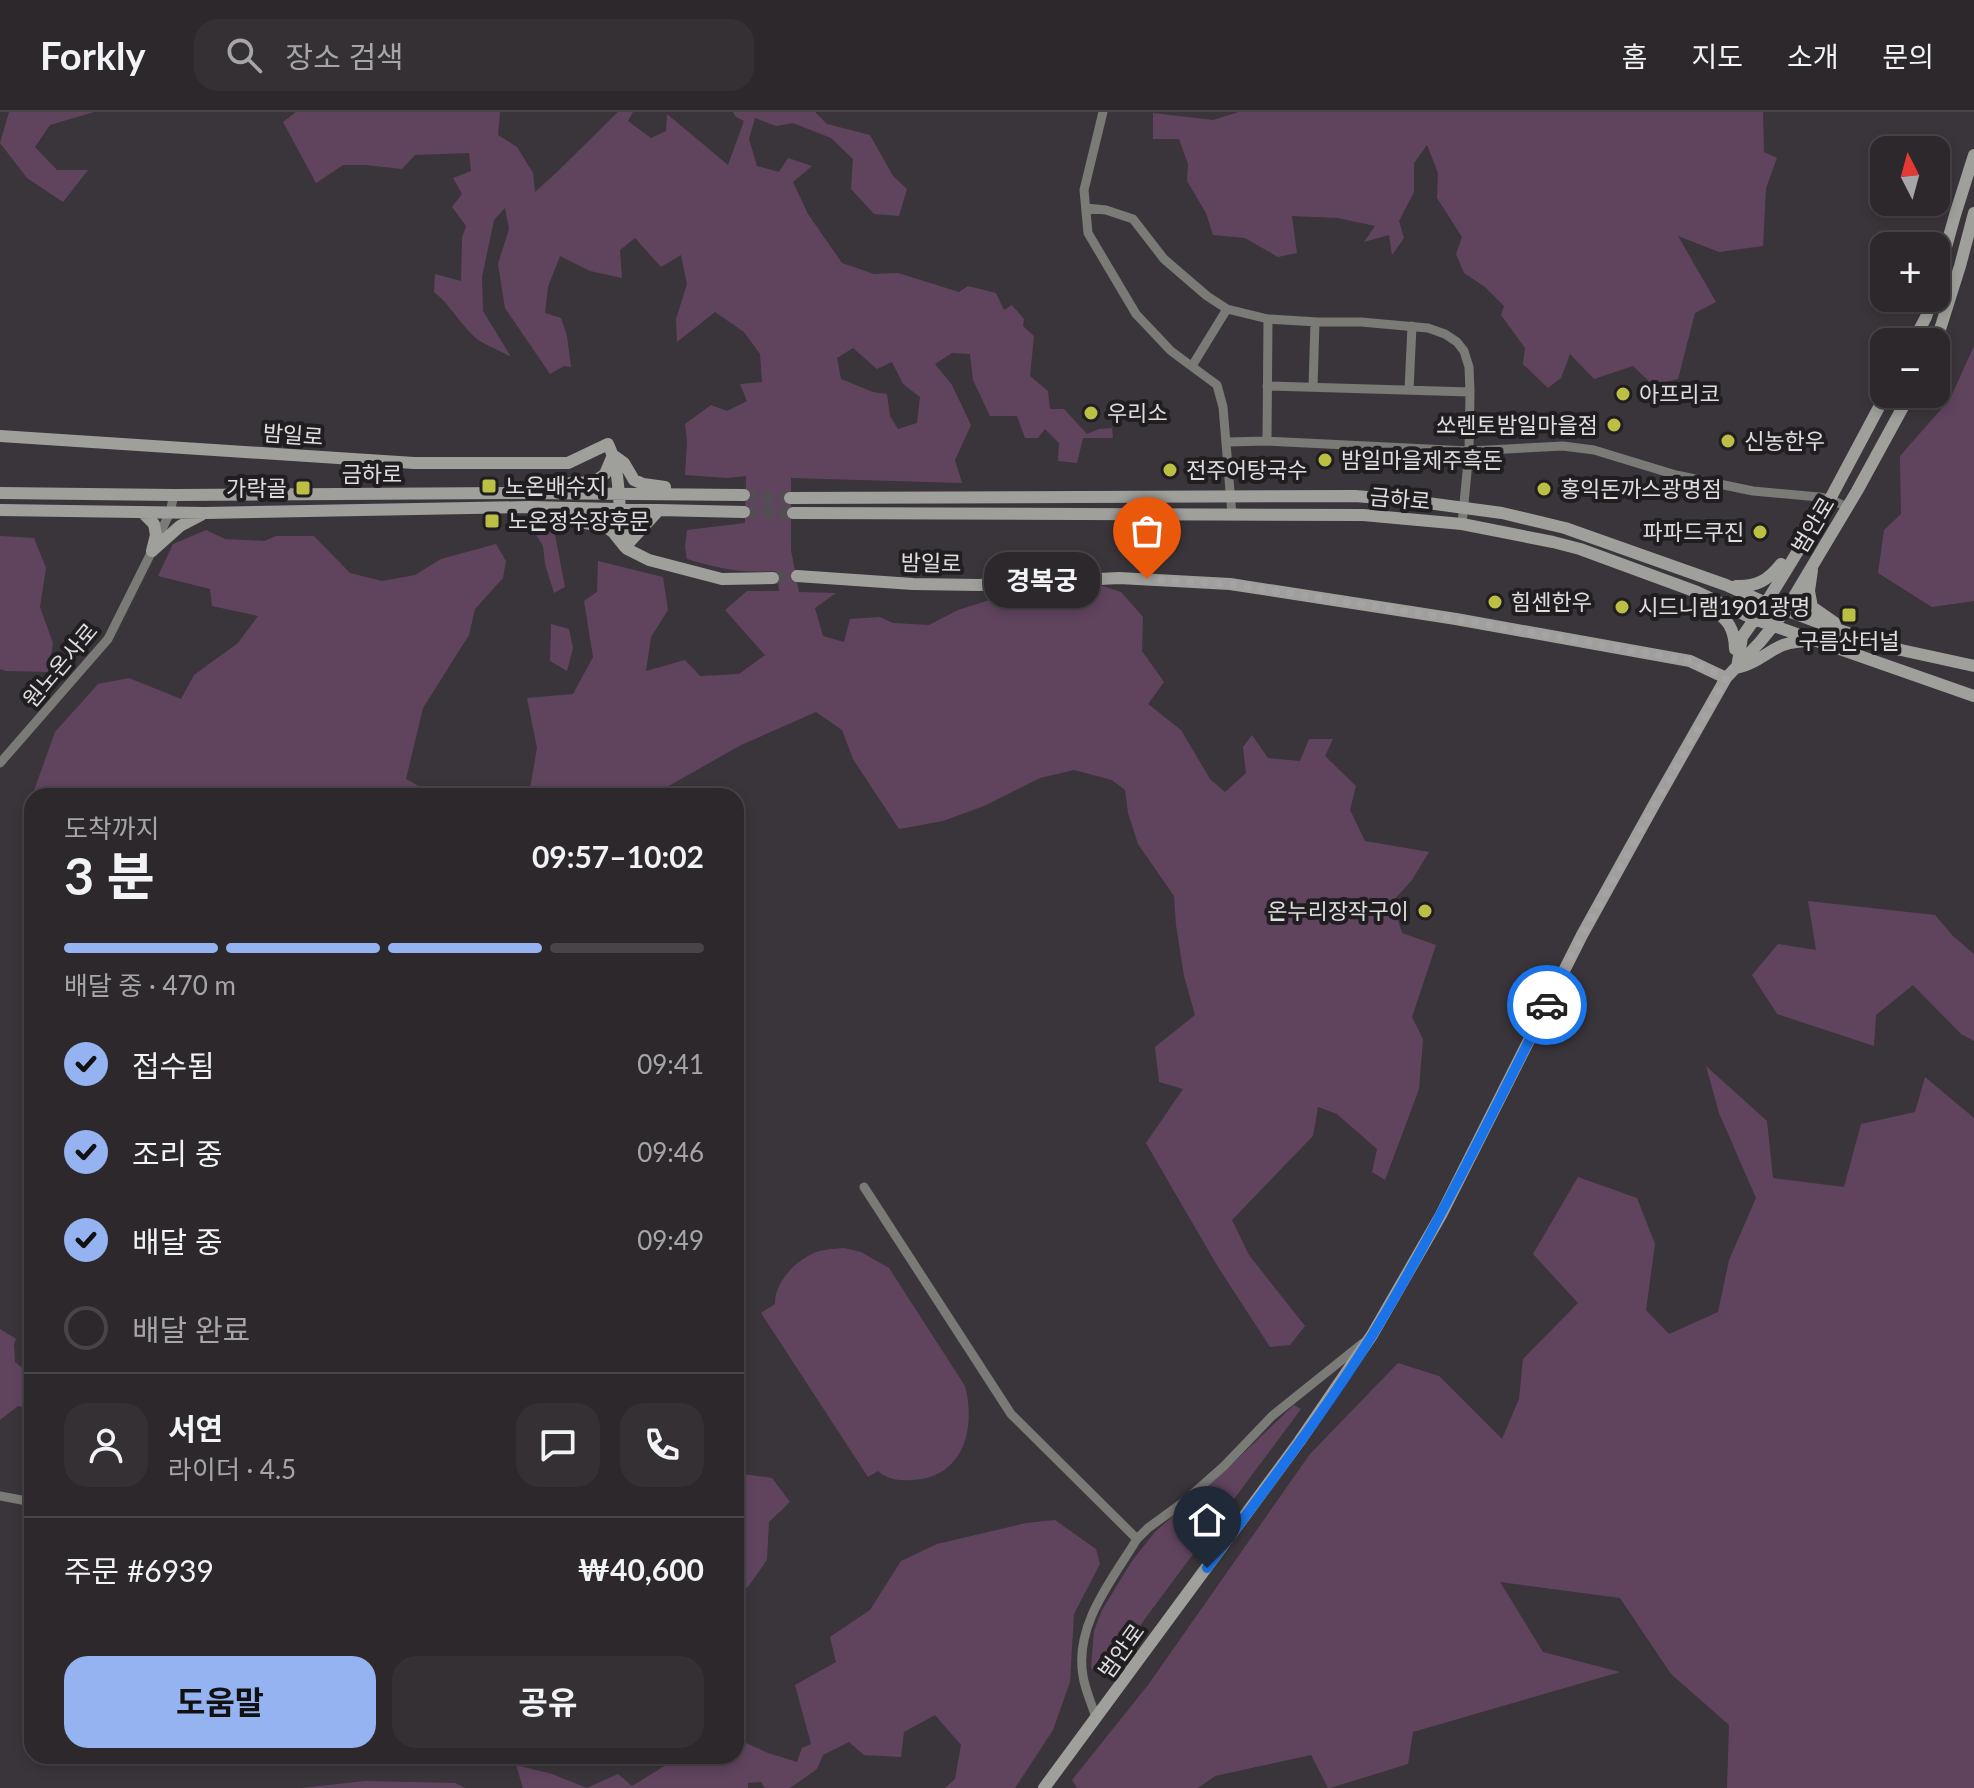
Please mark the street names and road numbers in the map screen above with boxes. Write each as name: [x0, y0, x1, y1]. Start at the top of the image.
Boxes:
street label: 밤일로: [262, 419, 324, 450]
street label: 금하로: [342, 460, 402, 487]
street label: 금하로: [1369, 482, 1431, 515]
street label: 범안로: [1785, 492, 1840, 558]
street label: 밤일로: [900, 548, 962, 577]
street label: 원노온사로: [17, 617, 102, 712]
street label: 범안로: [1092, 1618, 1149, 1683]

